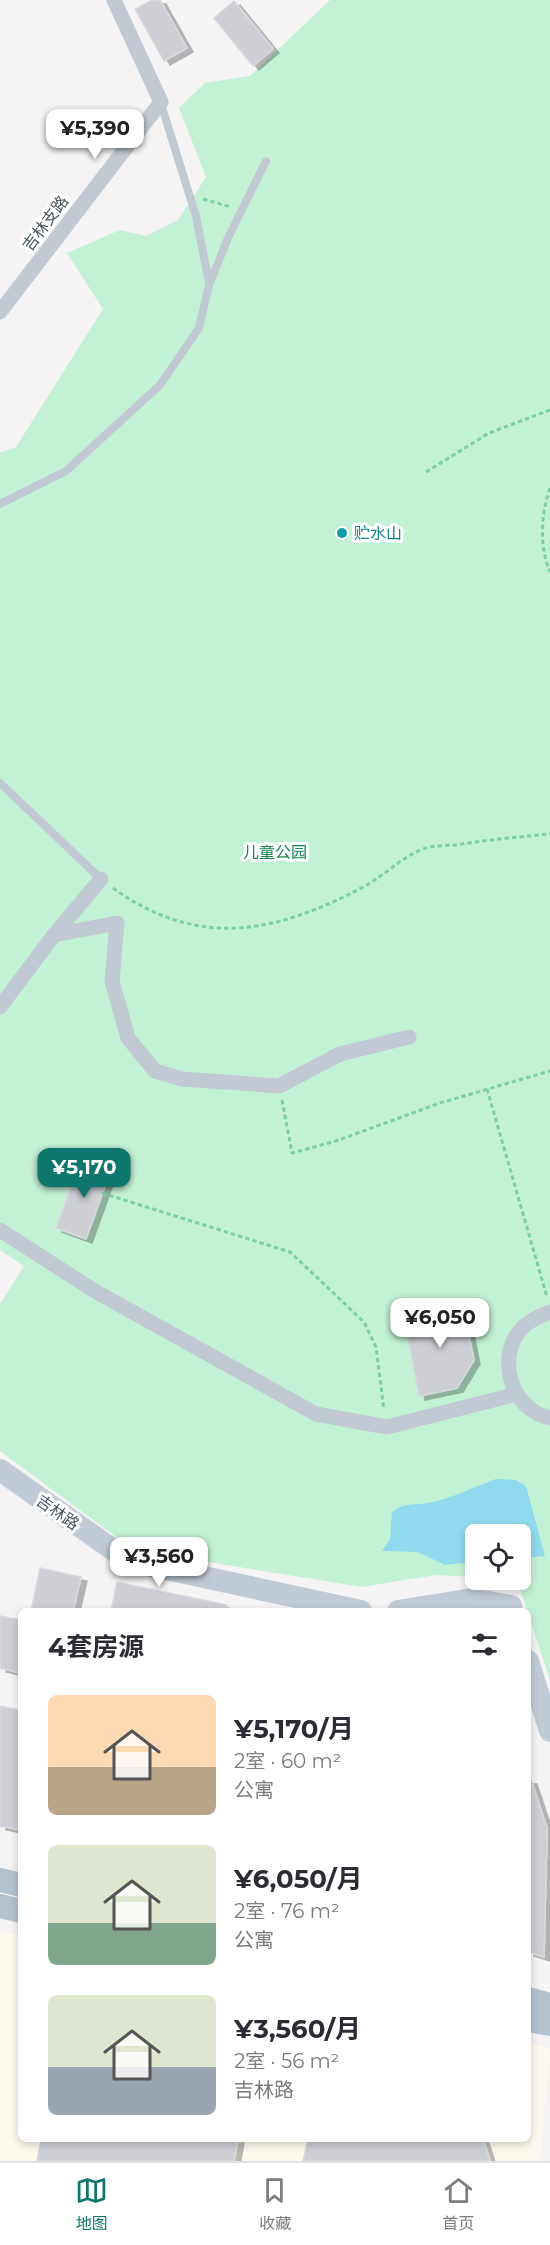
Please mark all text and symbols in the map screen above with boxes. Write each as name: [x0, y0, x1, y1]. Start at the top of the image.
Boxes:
pin: ¥5,390: [46, 109, 144, 160]
text: ¥5,390: [60, 116, 130, 140]
street label: 吉林支路: [19, 192, 72, 255]
place label: 贮水山: [354, 524, 402, 543]
marker: 贮水山: [335, 526, 349, 540]
park label: 儿童公园: [243, 843, 307, 862]
pin: ¥5,170: [35, 1148, 133, 1199]
text: ¥5,170: [52, 1155, 116, 1179]
pin: ¥6,050: [391, 1298, 489, 1349]
text: ¥6,050: [404, 1305, 476, 1329]
street label: 吉林路: [33, 1491, 83, 1534]
map controls: [465, 1524, 531, 1590]
button: locate: [465, 1524, 531, 1590]
pin: ¥3,560: [110, 1537, 208, 1588]
text: ¥3,560: [124, 1544, 194, 1568]
icon: filters: [468, 1628, 501, 1661]
text: 4套房源: [48, 1631, 144, 1663]
text: ¥5,170/月: [234, 1713, 354, 1745]
icon: home: [96, 1719, 168, 1791]
text: 2室 · 60 m²: [234, 1749, 341, 1773]
text: 公寓: [234, 1778, 274, 1802]
text: ¥6,050/月: [234, 1863, 363, 1895]
icon: home: [96, 1869, 168, 1941]
text: 2室 · 76 m²: [234, 1899, 340, 1923]
text: 公寓: [234, 1928, 274, 1952]
text: ¥3,560/月: [234, 2013, 361, 2045]
icon: home: [96, 2019, 168, 2091]
text: 2室 · 56 m²: [234, 2049, 339, 2073]
text: 吉林路: [234, 2078, 294, 2102]
tab: 地图: [75, 2174, 108, 2234]
tab: 收藏: [258, 2174, 291, 2234]
tab: 首页: [442, 2174, 475, 2234]

